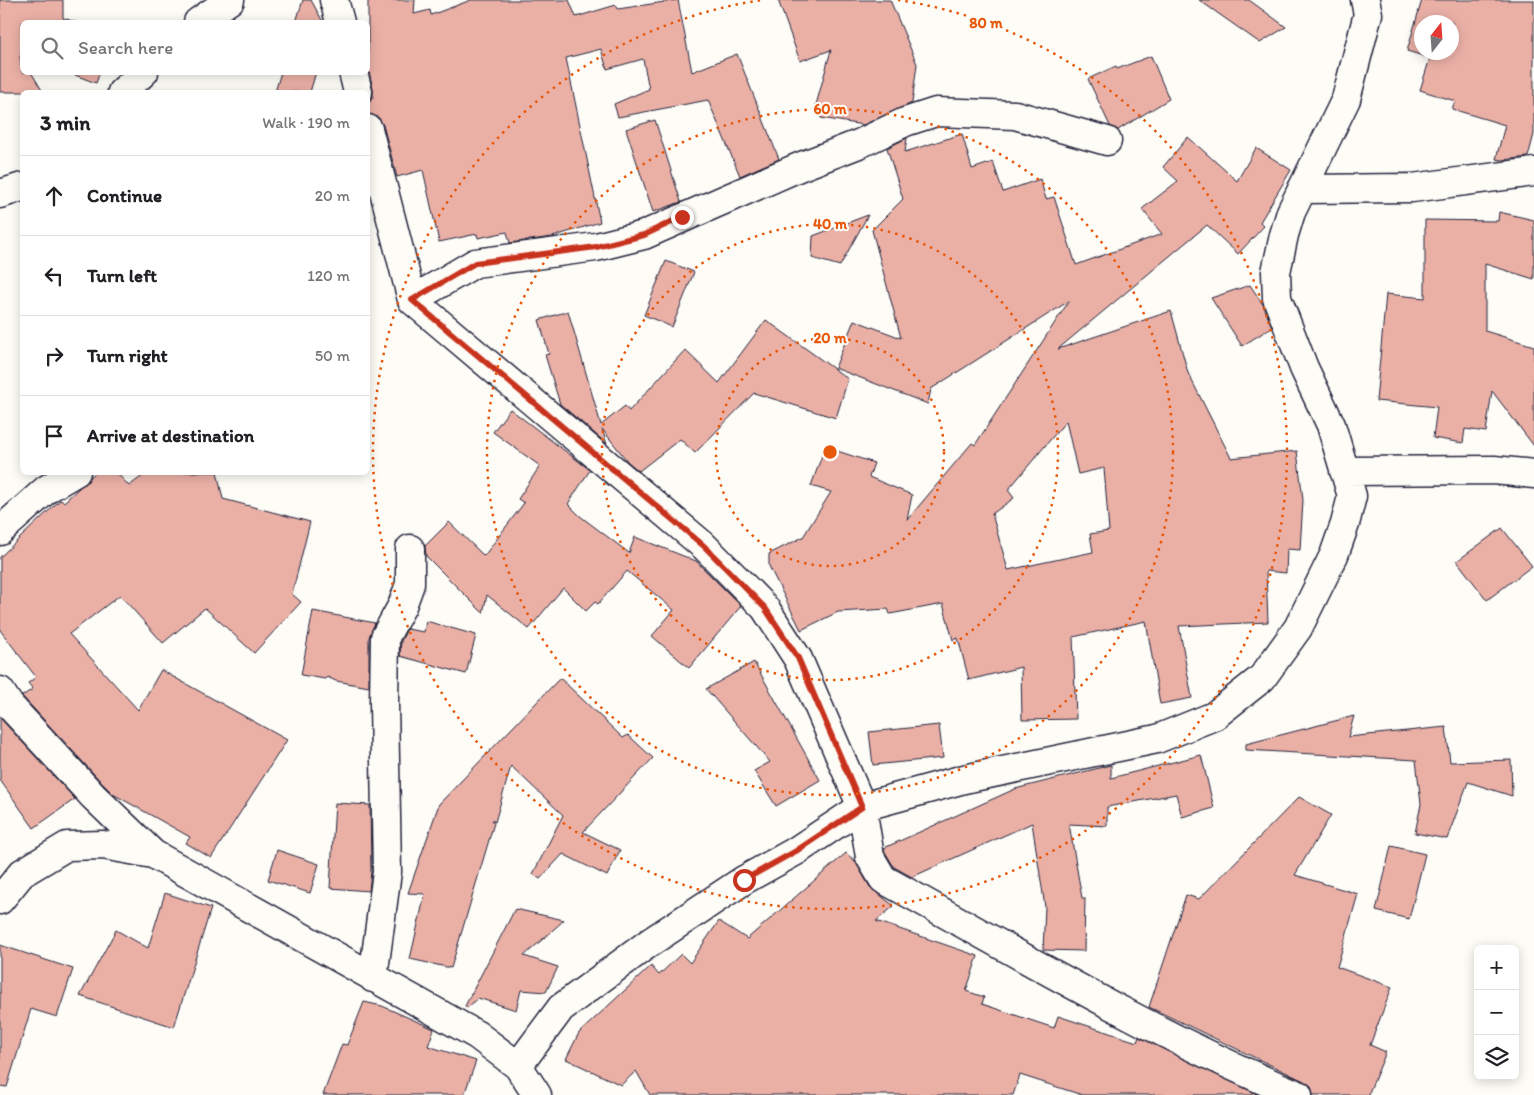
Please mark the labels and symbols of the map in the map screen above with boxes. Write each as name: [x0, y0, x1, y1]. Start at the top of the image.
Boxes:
text: 80 m: [969, 14, 1003, 32]
north arrow: [1414, 15, 1459, 60]
text: 60 m: [813, 100, 847, 118]
route end: [671, 206, 694, 229]
text: 40 m: [813, 215, 848, 233]
text: 20 m: [813, 329, 847, 347]
centre of rings: [821, 443, 839, 461]
route start: [733, 869, 756, 892]

